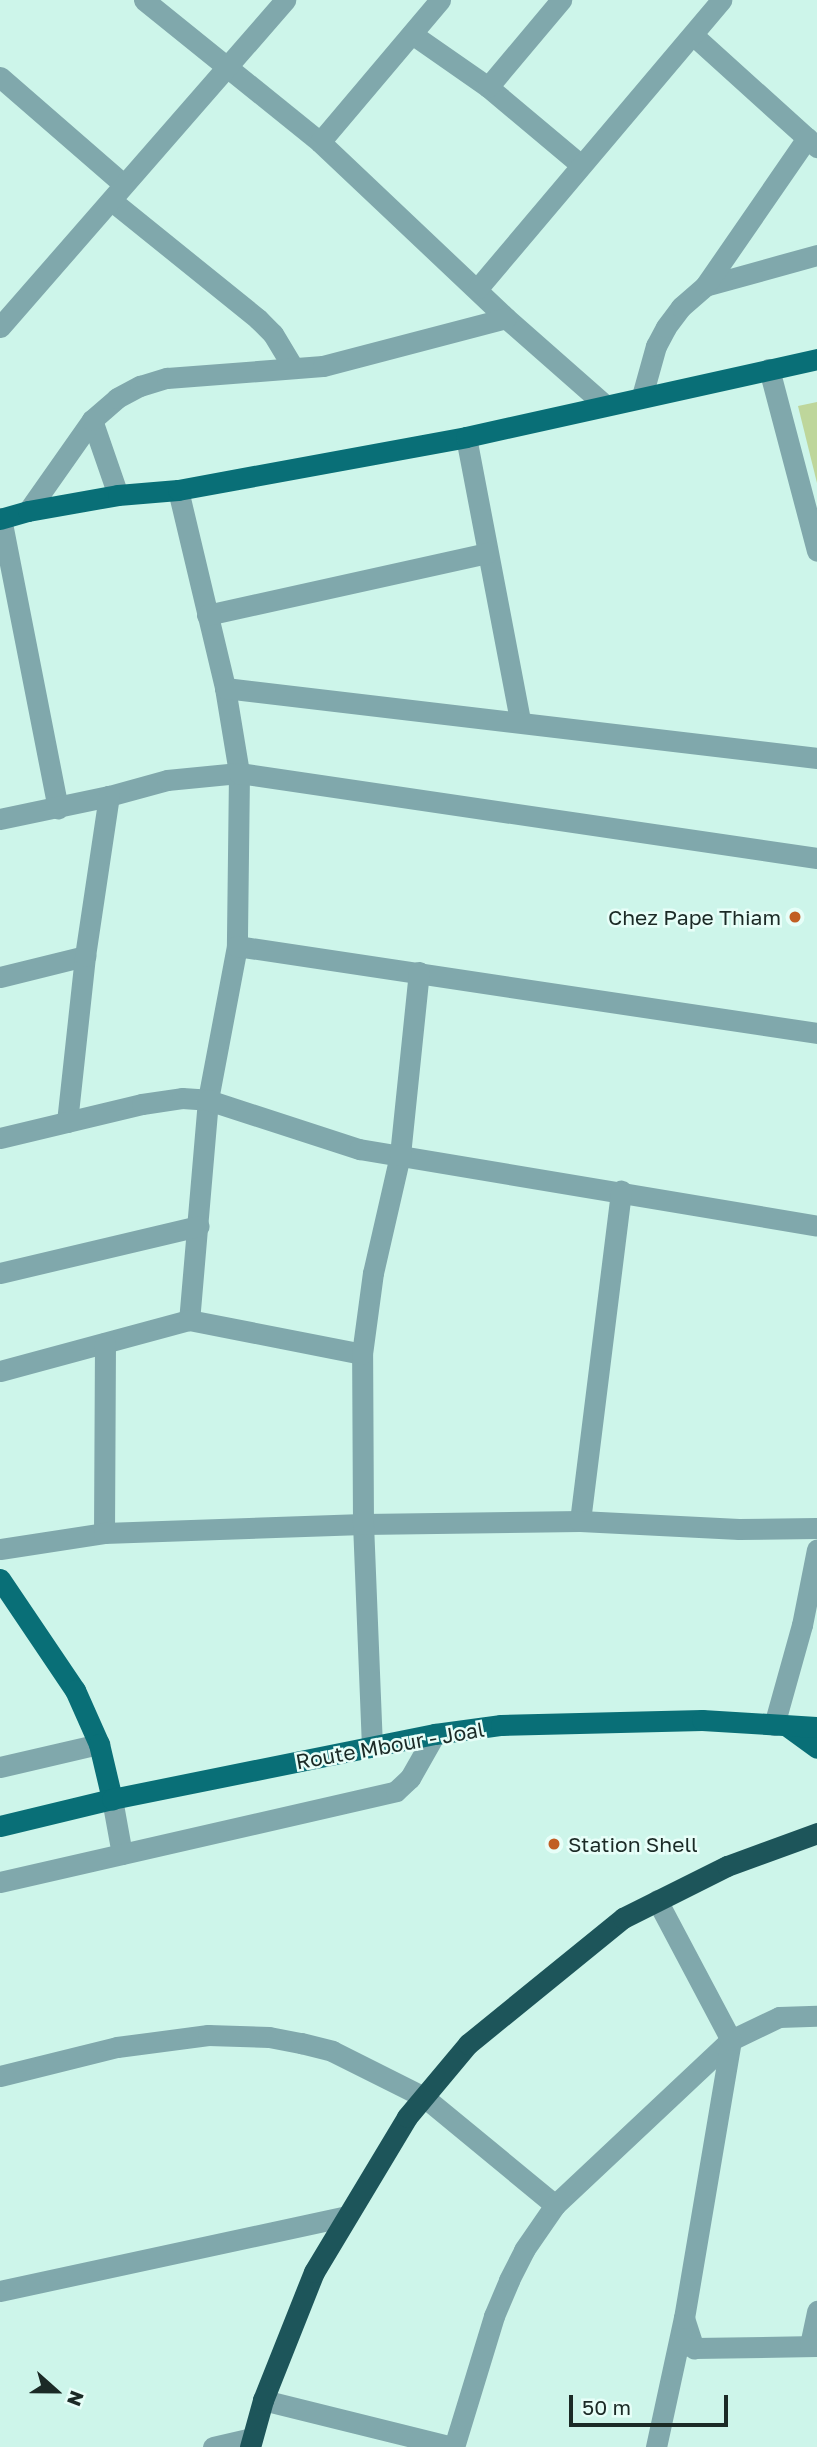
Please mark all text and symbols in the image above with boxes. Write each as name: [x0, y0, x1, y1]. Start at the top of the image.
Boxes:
place label: Chez Pape Thiam: [608, 904, 781, 930]
marker: Chez Pape Thiam: [787, 909, 803, 925]
street label: Route Mbour - Joal: [294, 1716, 486, 1774]
place label: Station Shell: [568, 1831, 698, 1857]
marker: Station Shell: [546, 1836, 562, 1852]
north arrow: [21, 2356, 91, 2426]
scale bar: [572, 2380, 731, 2424]
text: N: [63, 2388, 89, 2410]
text: 50 m: [582, 2394, 631, 2420]

